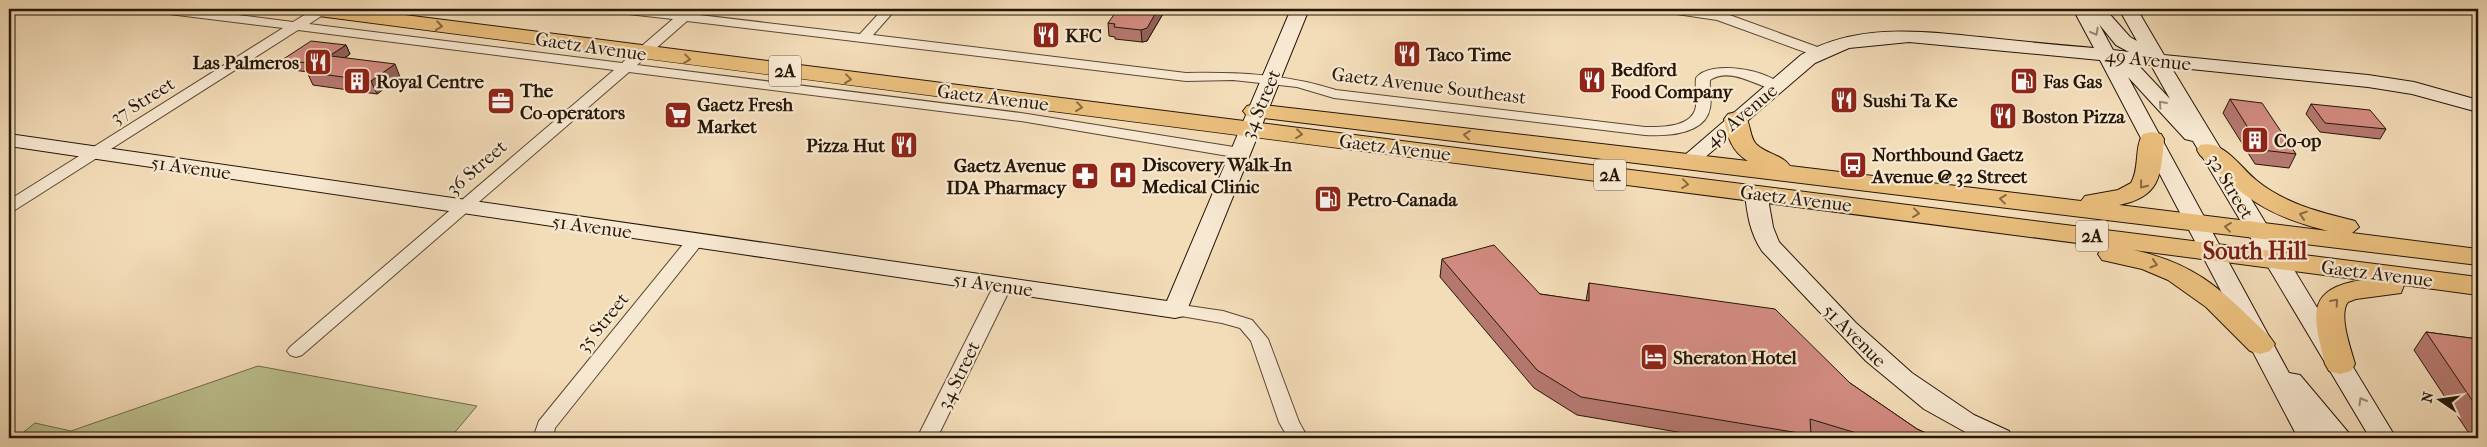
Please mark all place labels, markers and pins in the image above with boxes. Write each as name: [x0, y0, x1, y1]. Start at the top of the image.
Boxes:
restaurant icon: KFC: [1031, 20, 1061, 50]
place label: KFC: [1065, 25, 1102, 47]
restaurant icon: Taco Time: [1392, 39, 1422, 69]
place label: Taco Time: [1425, 44, 1512, 66]
restaurant icon: Las Palmeros: [303, 47, 333, 77]
place label: Las Palmeros: [193, 52, 299, 74]
place label: Bedford Food Company: [1610, 59, 1733, 103]
restaurant icon: Bedford Food Company: [1577, 65, 1607, 95]
building icon: Royal Centre: [342, 66, 372, 96]
fuel station icon: Fas Gas: [2009, 66, 2039, 96]
place label: Royal Centre: [376, 71, 484, 93]
place label: Fas Gas: [2042, 71, 2102, 93]
place label: The Co-operators: [519, 80, 625, 124]
restaurant icon: Sushi Ta Ke: [1829, 85, 1859, 115]
office icon: The Co-operators: [486, 86, 516, 116]
place label: Sushi Ta Ke: [1863, 90, 1958, 112]
place label: Gaetz Fresh Market: [696, 94, 793, 138]
supermarket icon: Gaetz Fresh Market: [663, 100, 693, 130]
restaurant icon: Boston Pizza: [1988, 101, 2018, 131]
place label: Boston Pizza: [2022, 106, 2126, 128]
building icon: Co-op: [2240, 125, 2270, 155]
restaurant icon: Pizza Hut: [889, 130, 919, 160]
place label: Co-op: [2274, 130, 2321, 152]
place label: Pizza Hut: [806, 135, 885, 157]
place label: Northbound Gaetz Avenue @ 32 Street: [1871, 144, 2028, 188]
bus stop icon: Northbound Gaetz Avenue @ 32 Street: [1838, 150, 1868, 180]
place label: Discovery Walk-In Medical Clinic: [1141, 154, 1293, 198]
place label: Gaetz Avenue IDA Pharmacy: [946, 155, 1067, 199]
hospital icon: Discovery Walk-In Medical Clinic: [1108, 160, 1138, 190]
pharmacy icon: Gaetz Avenue IDA Pharmacy: [1070, 161, 1100, 191]
fuel station icon: Petro-Canada: [1313, 184, 1343, 214]
place label: Petro-Canada: [1347, 189, 1458, 211]
hotel icon: Sheraton Hotel: [1639, 342, 1669, 372]
place label: Sheraton Hotel: [1673, 347, 1797, 369]

